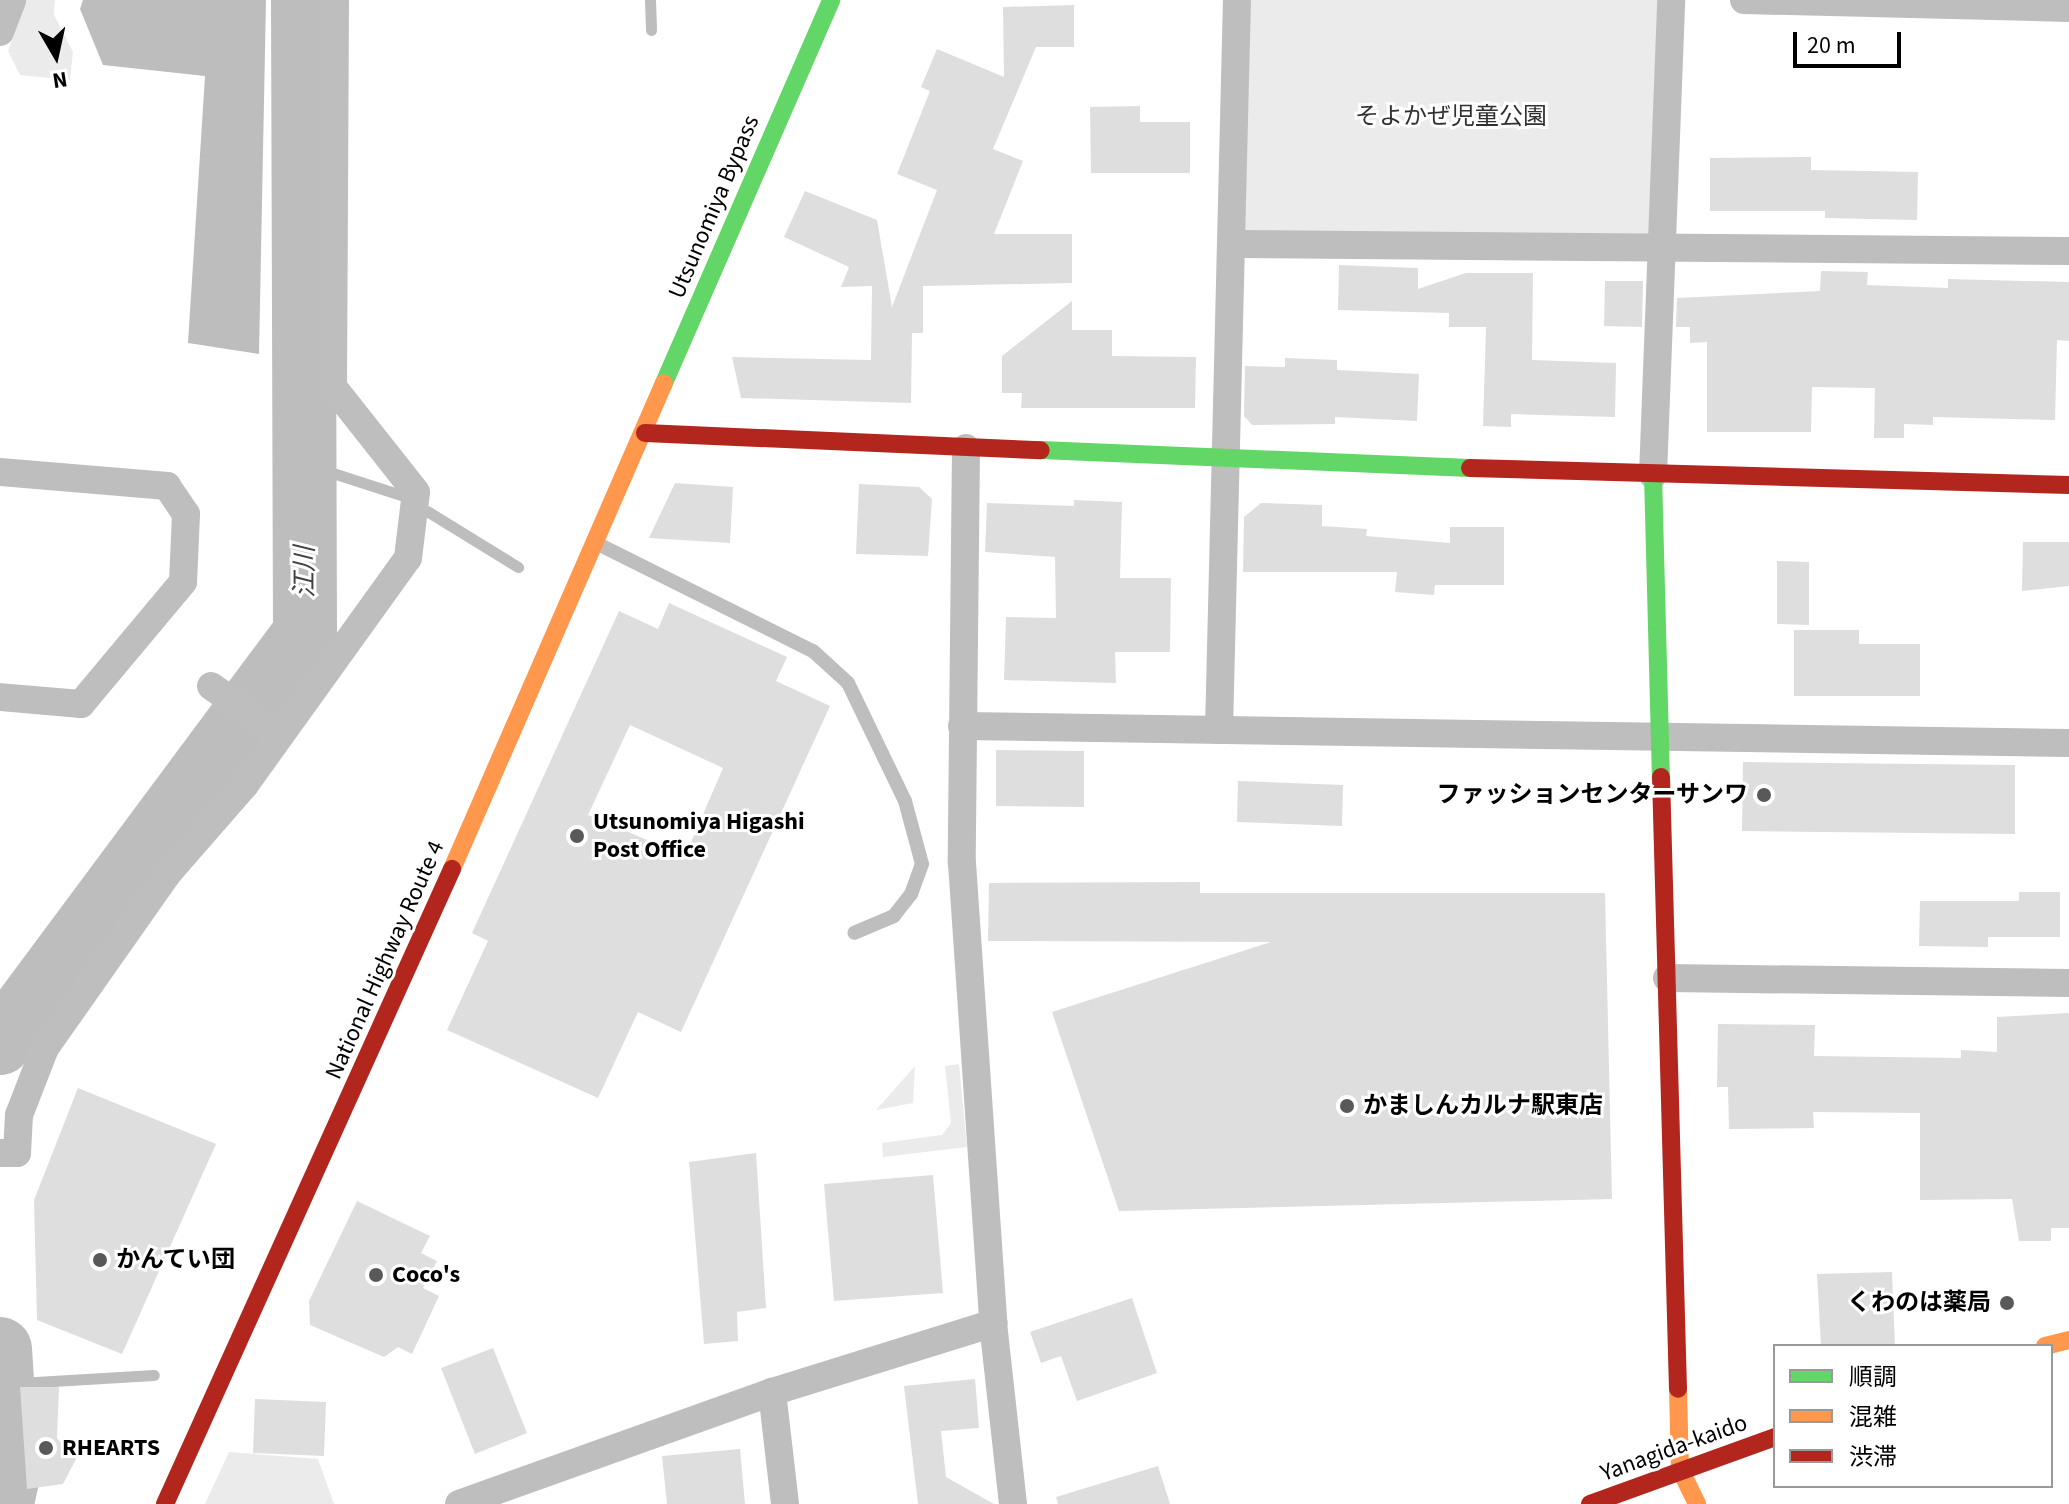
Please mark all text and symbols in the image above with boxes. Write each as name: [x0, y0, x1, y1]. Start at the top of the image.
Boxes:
north arrow: [16, 16, 96, 96]
scale bar: [1797, 16, 1905, 66]
text: 20 m: [1807, 28, 1856, 63]
text: N: [50, 63, 69, 97]
park label: そよかぜ児童公園: [1355, 103, 1547, 131]
street label: Utsunomiya Bypass: [662, 111, 766, 303]
water label: 江川: [289, 546, 321, 598]
place label: ファッションセンターサンワ: [1436, 781, 1748, 809]
marker: ファッションセンターサンワ: [1755, 786, 1773, 804]
place label: Utsunomiya Higashi Post Office: [593, 808, 805, 864]
marker: Utsunomiya Higashi Post Office: [568, 827, 586, 845]
street label: National Highway Route 4: [319, 836, 451, 1084]
place label: かましんカルナ駅東店: [1363, 1092, 1603, 1120]
marker: かましんカルナ駅東店: [1338, 1097, 1356, 1115]
place label: かんてい団: [116, 1246, 236, 1274]
marker: かんてい団: [91, 1251, 109, 1269]
place label: Coco's: [392, 1261, 460, 1289]
marker: Coco's: [367, 1266, 385, 1284]
place label: くわのは薬局: [1847, 1289, 1991, 1317]
marker: くわのは薬局: [1998, 1294, 2016, 1312]
legend: [1773, 1344, 2053, 1488]
text: 順調: [1849, 1360, 1897, 1395]
text: 混雑: [1849, 1400, 1897, 1435]
street label: Yanagida-kaido: [1597, 1408, 1751, 1488]
place label: RHEARTS: [62, 1434, 160, 1462]
marker: RHEARTS: [37, 1439, 55, 1457]
text: 渋滞: [1849, 1440, 1897, 1475]

